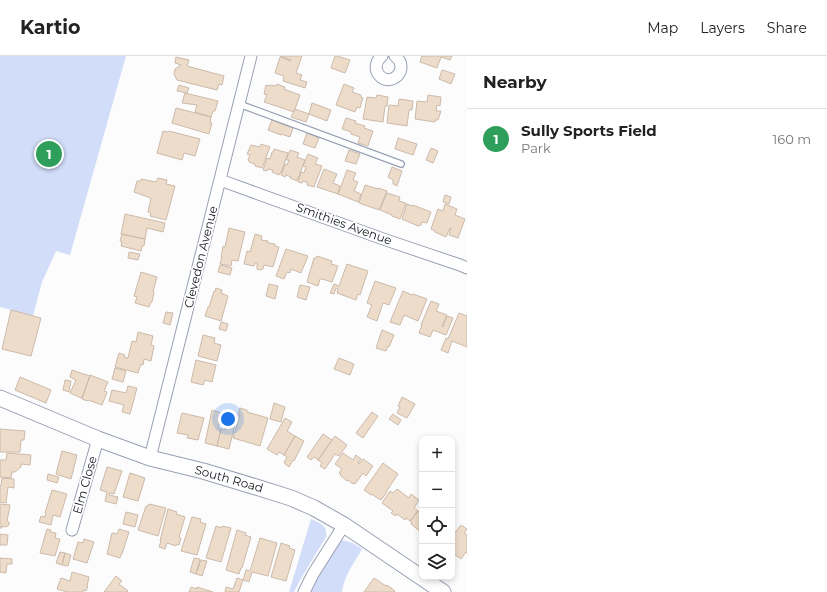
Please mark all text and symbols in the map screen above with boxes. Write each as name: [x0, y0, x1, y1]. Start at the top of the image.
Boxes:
text: Kartio: [20, 16, 80, 39]
text: Map: [647, 19, 678, 37]
text: Layers: [700, 19, 745, 37]
text: Share: [767, 19, 807, 37]
text: Nearby: [483, 72, 547, 92]
text: Sully Sports Field: [521, 121, 657, 140]
text: 1: [493, 131, 499, 147]
text: 160 m: [773, 131, 811, 147]
pin: 1: [36, 139, 62, 169]
text: Park: [521, 140, 551, 156]
street label: Smithies Avenue: [294, 199, 394, 248]
street label: Clevedon Avenue: [181, 204, 220, 309]
your location: [218, 409, 238, 429]
map controls: [419, 436, 455, 580]
button: +: [419, 436, 455, 472]
street label: Elm Close: [69, 454, 100, 516]
street label: South Road: [193, 462, 265, 495]
button: −: [419, 472, 455, 508]
button: locate: [419, 508, 455, 544]
button: layers: [419, 544, 455, 580]

